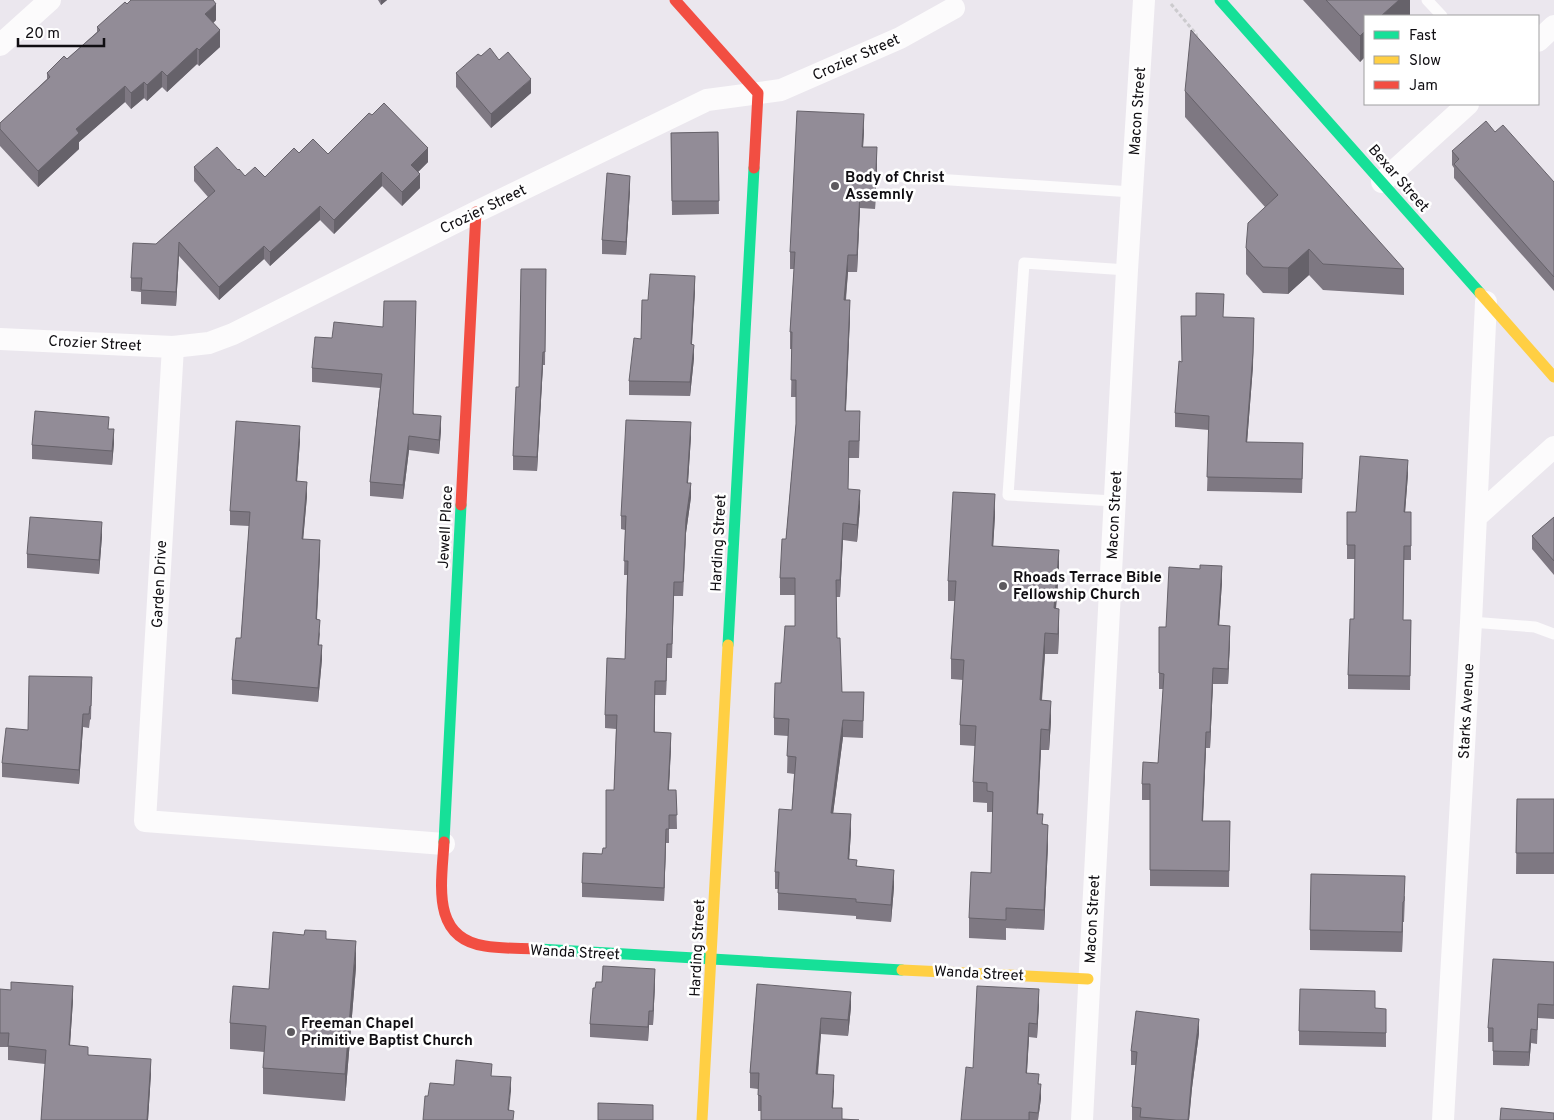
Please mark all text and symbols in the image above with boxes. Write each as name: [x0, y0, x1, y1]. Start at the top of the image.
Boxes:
scale bar: [18, 15, 104, 47]
legend: [1364, 15, 1539, 105]
text: 20 m: [25, 25, 60, 44]
text: Fast: [1409, 27, 1437, 46]
street label: Crozier Street: [810, 31, 903, 86]
text: Slow: [1409, 52, 1441, 71]
street label: Macon Street: [1126, 66, 1151, 156]
text: Jam: [1409, 77, 1438, 96]
street label: Bexar Street: [1363, 141, 1432, 217]
place label: Body of Christ Assemnly: [845, 169, 945, 205]
marker: Body of Christ Assemnly: [829, 180, 841, 192]
street label: Crozier Street: [437, 181, 530, 239]
street label: Crozier Street: [48, 333, 142, 356]
street label: Macon Street: [1104, 470, 1127, 560]
street label: Jewell Place: [435, 485, 458, 569]
street label: Harding Street: [707, 494, 732, 592]
street label: Garden Drive: [149, 540, 172, 629]
place label: Rhoads Terrace Bible Fellowship Church: [1013, 569, 1162, 605]
marker: Rhoads Terrace Bible Fellowship Church: [997, 580, 1009, 592]
street label: Starks Avenue: [1455, 663, 1479, 760]
street label: Macon Street: [1082, 874, 1105, 964]
street label: Harding Street: [686, 899, 711, 997]
street label: Wanda Street: [529, 942, 620, 965]
street label: Wanda Street: [933, 963, 1024, 986]
place label: Freeman Chapel Primitive Baptist Church: [301, 1015, 473, 1051]
marker: Freeman Chapel Primitive Baptist Church: [285, 1026, 297, 1038]

